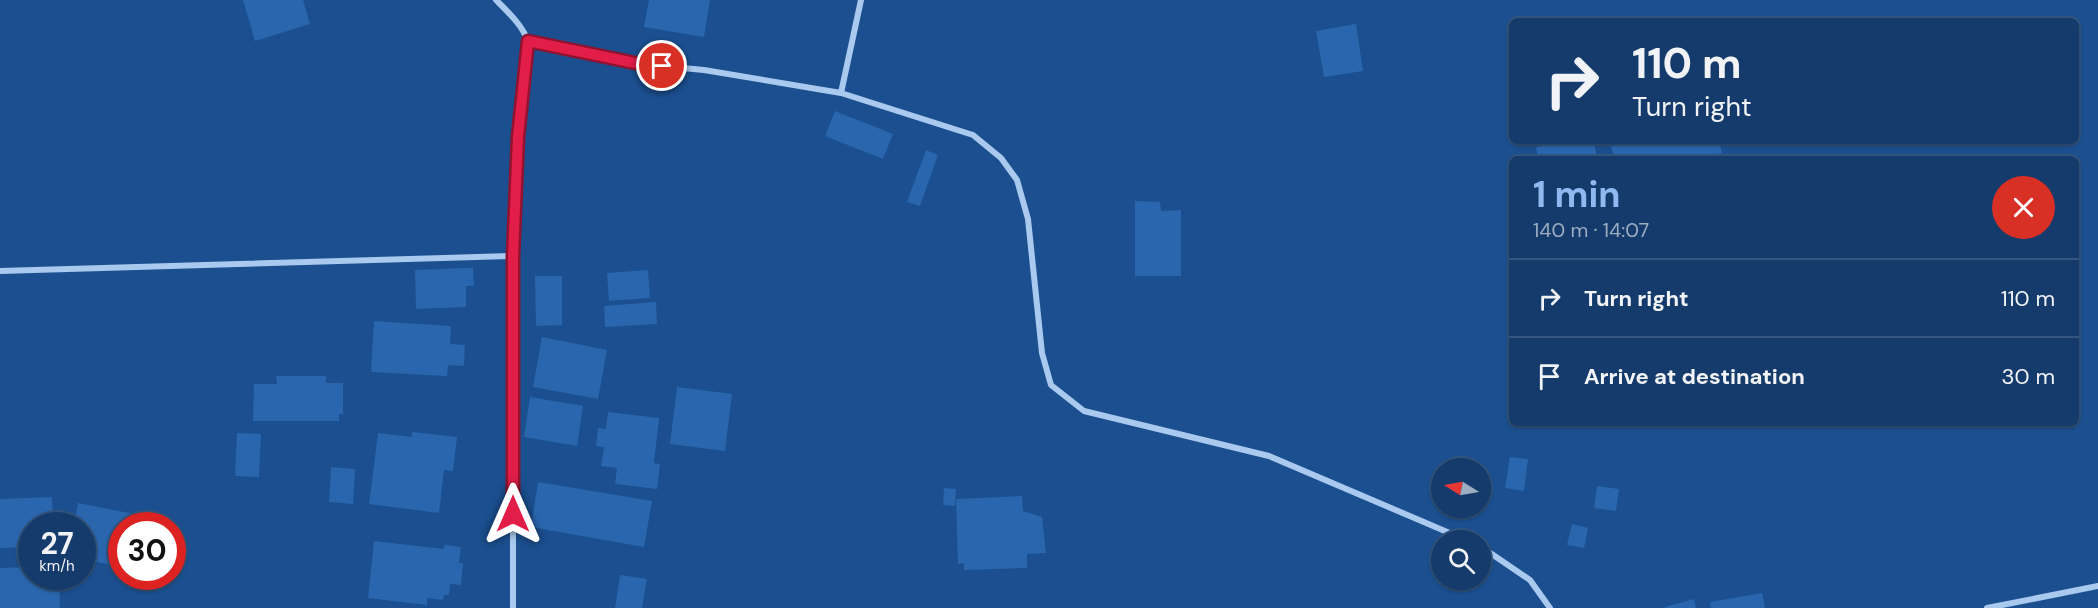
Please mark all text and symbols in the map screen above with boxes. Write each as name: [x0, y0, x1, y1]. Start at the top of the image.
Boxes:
text: 110 m: [1632, 36, 1742, 91]
pin: [636, 40, 687, 91]
icon: right: [1533, 42, 1611, 120]
icon: arrive: [645, 49, 678, 82]
text: Turn right: [1632, 89, 1752, 124]
text: 1 min: [1533, 171, 1621, 218]
button: close: [1992, 176, 2055, 239]
text: 140 m · 14:07: [1533, 217, 1649, 243]
icon: right: [1533, 282, 1566, 315]
text: Turn right: [1584, 284, 1689, 313]
text: 110 m: [2001, 284, 2055, 313]
icon: arrive: [1533, 360, 1566, 393]
text: Arrive at destination: [1584, 362, 1805, 391]
text: 30 m: [2001, 362, 2055, 391]
north arrow: [1431, 458, 1491, 518]
map controls: [1431, 458, 1491, 590]
position arrow: [481, 482, 545, 546]
speed limit sign: 30: [108, 512, 186, 590]
text: 27: [40, 524, 74, 563]
button: search: [1431, 530, 1491, 590]
text: km/h: [39, 556, 75, 576]

